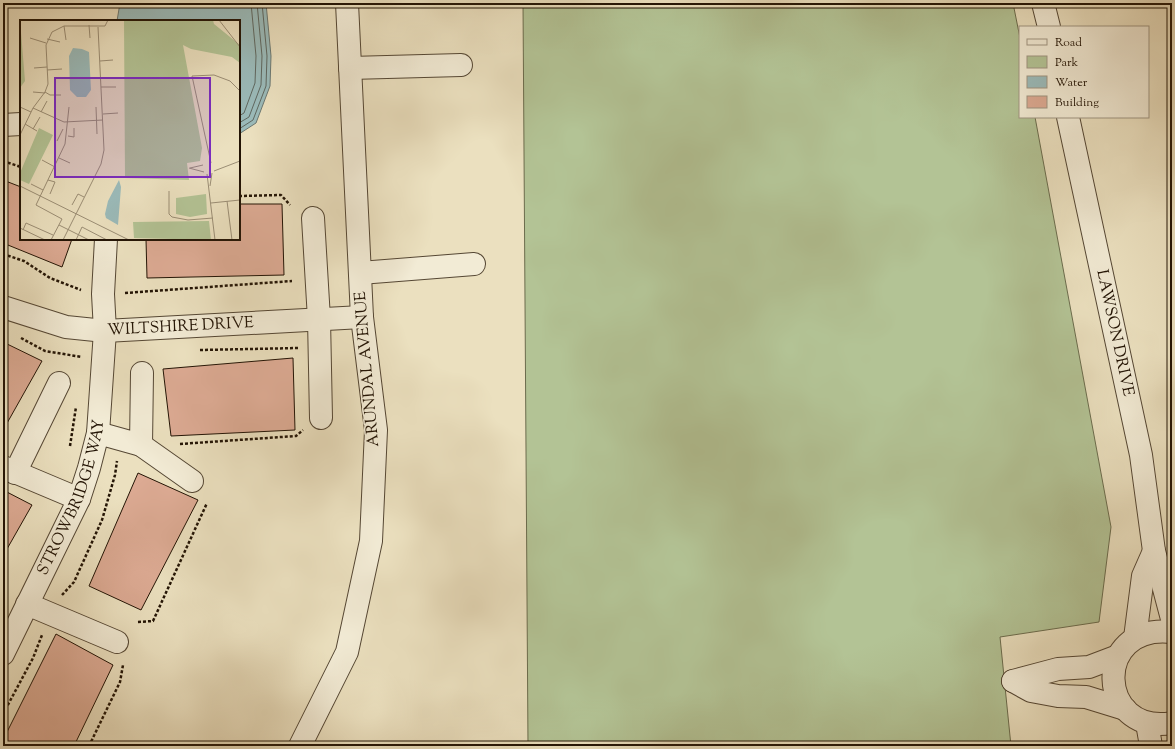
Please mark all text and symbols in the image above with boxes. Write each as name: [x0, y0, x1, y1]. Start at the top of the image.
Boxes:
inset map: [20, 20, 240, 240]
legend: [1019, 26, 1149, 118]
text: Road: [1055, 34, 1082, 52]
text: Park: [1055, 54, 1078, 72]
text: Water: [1055, 74, 1088, 92]
text: Building: [1055, 94, 1099, 112]
street label: LAWSON DRIVE: [1090, 268, 1140, 399]
street label: ARUNDAL AVENUE: [350, 290, 386, 448]
street label: WILTSHIRE DRIVE: [107, 311, 255, 342]
street label: STROWBRIDGE WAY: [32, 418, 110, 579]

